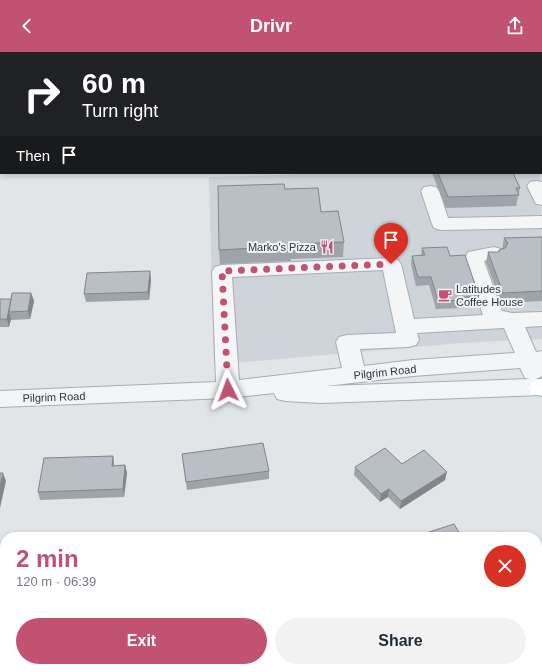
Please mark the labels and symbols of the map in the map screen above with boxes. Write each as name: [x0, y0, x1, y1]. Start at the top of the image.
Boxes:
pin: [374, 223, 408, 264]
restaurant icon: Marko's Pizza: [319, 239, 335, 255]
place label: Marko's Pizza: [248, 241, 317, 253]
place label: Latitudes Coffee House: [456, 283, 523, 308]
cafe icon: Latitudes Coffee House: [437, 287, 453, 303]
street label: Pilgrim Road: [353, 363, 417, 381]
position arrow: [207, 369, 249, 411]
street label: Pilgrim Road: [22, 390, 86, 404]

